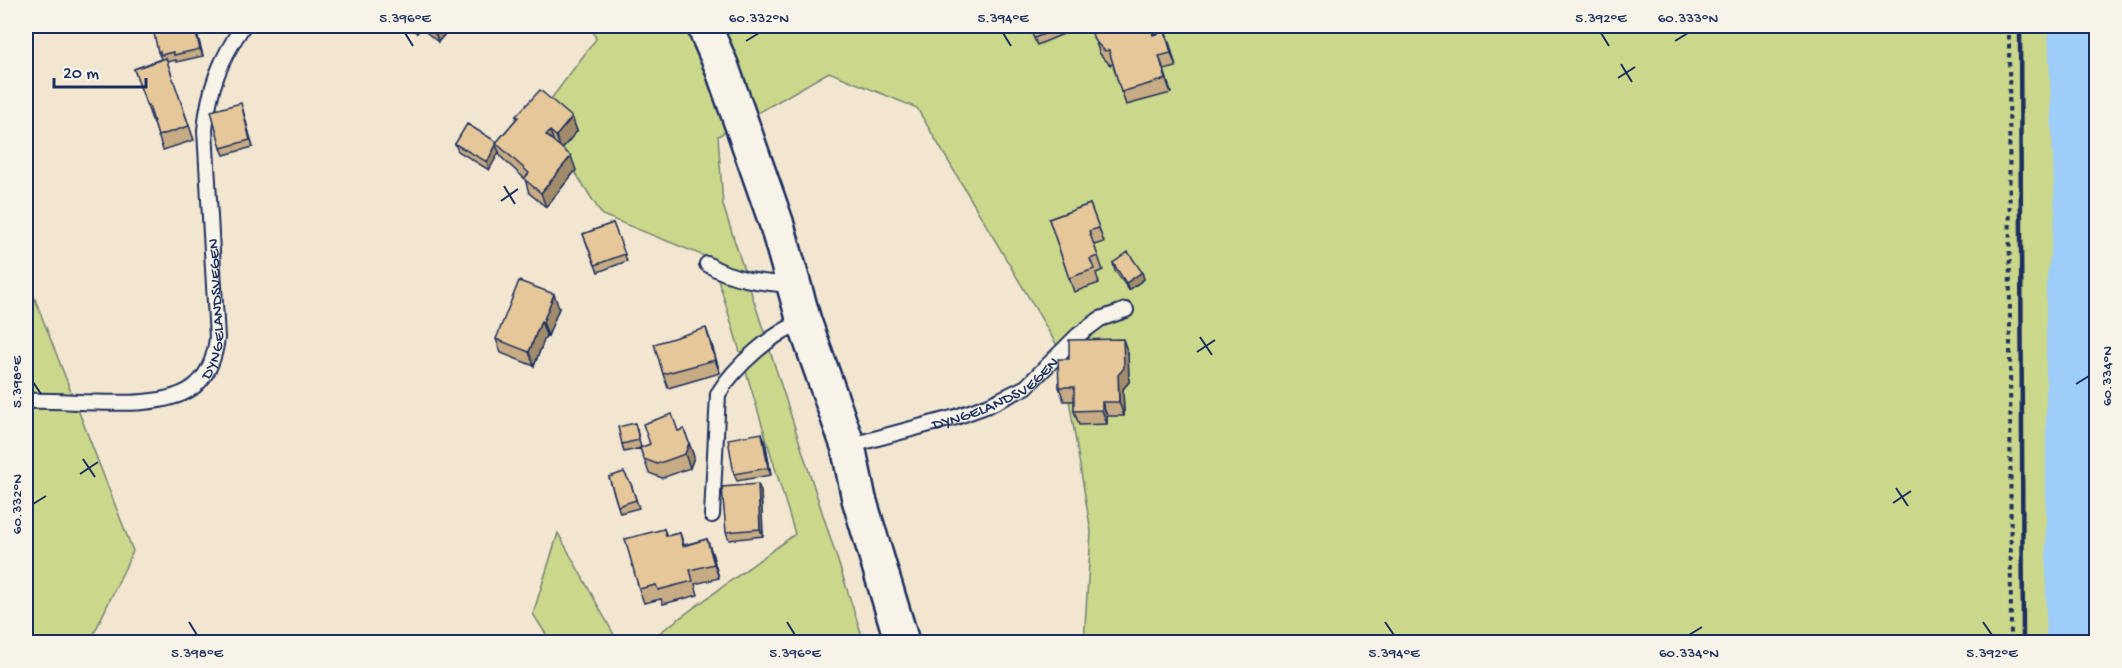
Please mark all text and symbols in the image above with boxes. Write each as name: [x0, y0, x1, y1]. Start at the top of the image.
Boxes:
text: 5.396°E: [379, 10, 431, 28]
text: 60.332°N: [729, 10, 789, 28]
text: 5.394°E: [977, 10, 1029, 28]
text: 5.392°E: [1575, 10, 1627, 28]
text: 60.333°N: [1658, 10, 1719, 28]
scale bar: [54, 51, 146, 89]
text: 20 m: [63, 64, 99, 85]
street label: DYNGELANDSVEGEN: [198, 238, 230, 385]
text: 60.334°N: [2099, 346, 2117, 406]
street label: DYNGELANDSVEGEN: [930, 354, 1064, 436]
text: 5.398°E: [9, 355, 27, 408]
text: 60.332°N: [9, 474, 27, 534]
text: 5.398°E: [171, 645, 224, 663]
text: 5.396°E: [769, 645, 821, 663]
text: 5.394°E: [1368, 645, 1420, 663]
text: 60.334°N: [1659, 645, 1719, 663]
text: 5.392°E: [1966, 645, 2018, 663]

